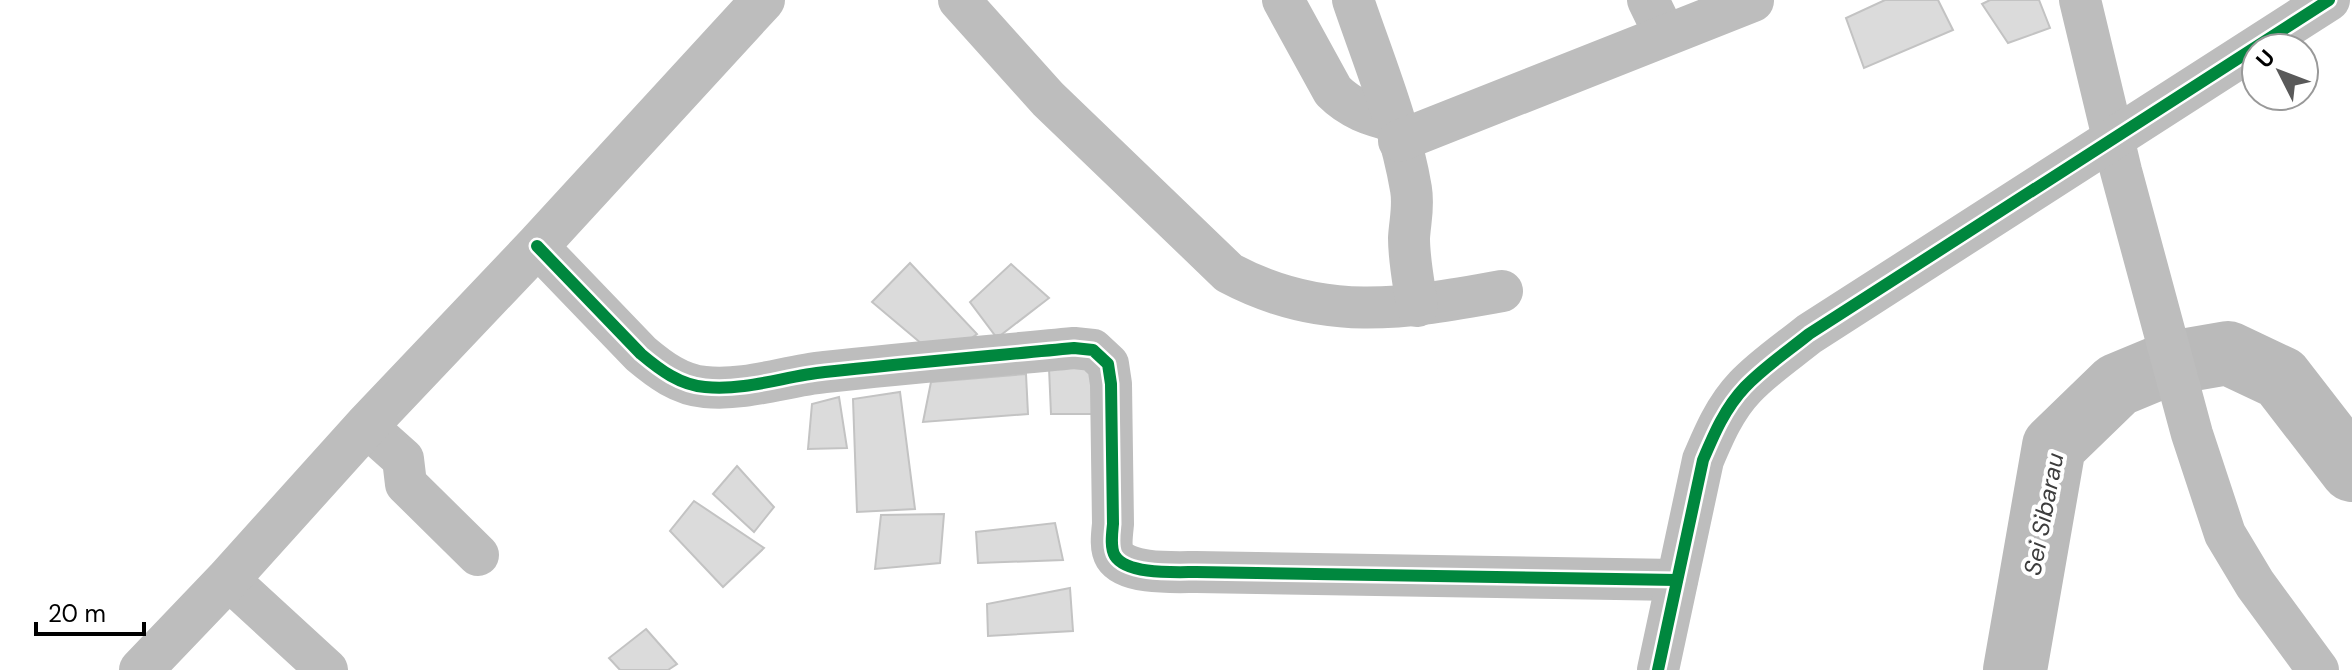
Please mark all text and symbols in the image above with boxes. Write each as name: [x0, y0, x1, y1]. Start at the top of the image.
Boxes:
north arrow: [2240, 32, 2320, 112]
text: U: [2250, 44, 2281, 74]
water label: Sei Sibarau: [2016, 450, 2071, 578]
scale bar: [36, 586, 144, 636]
text: 20 m: [48, 598, 106, 629]

